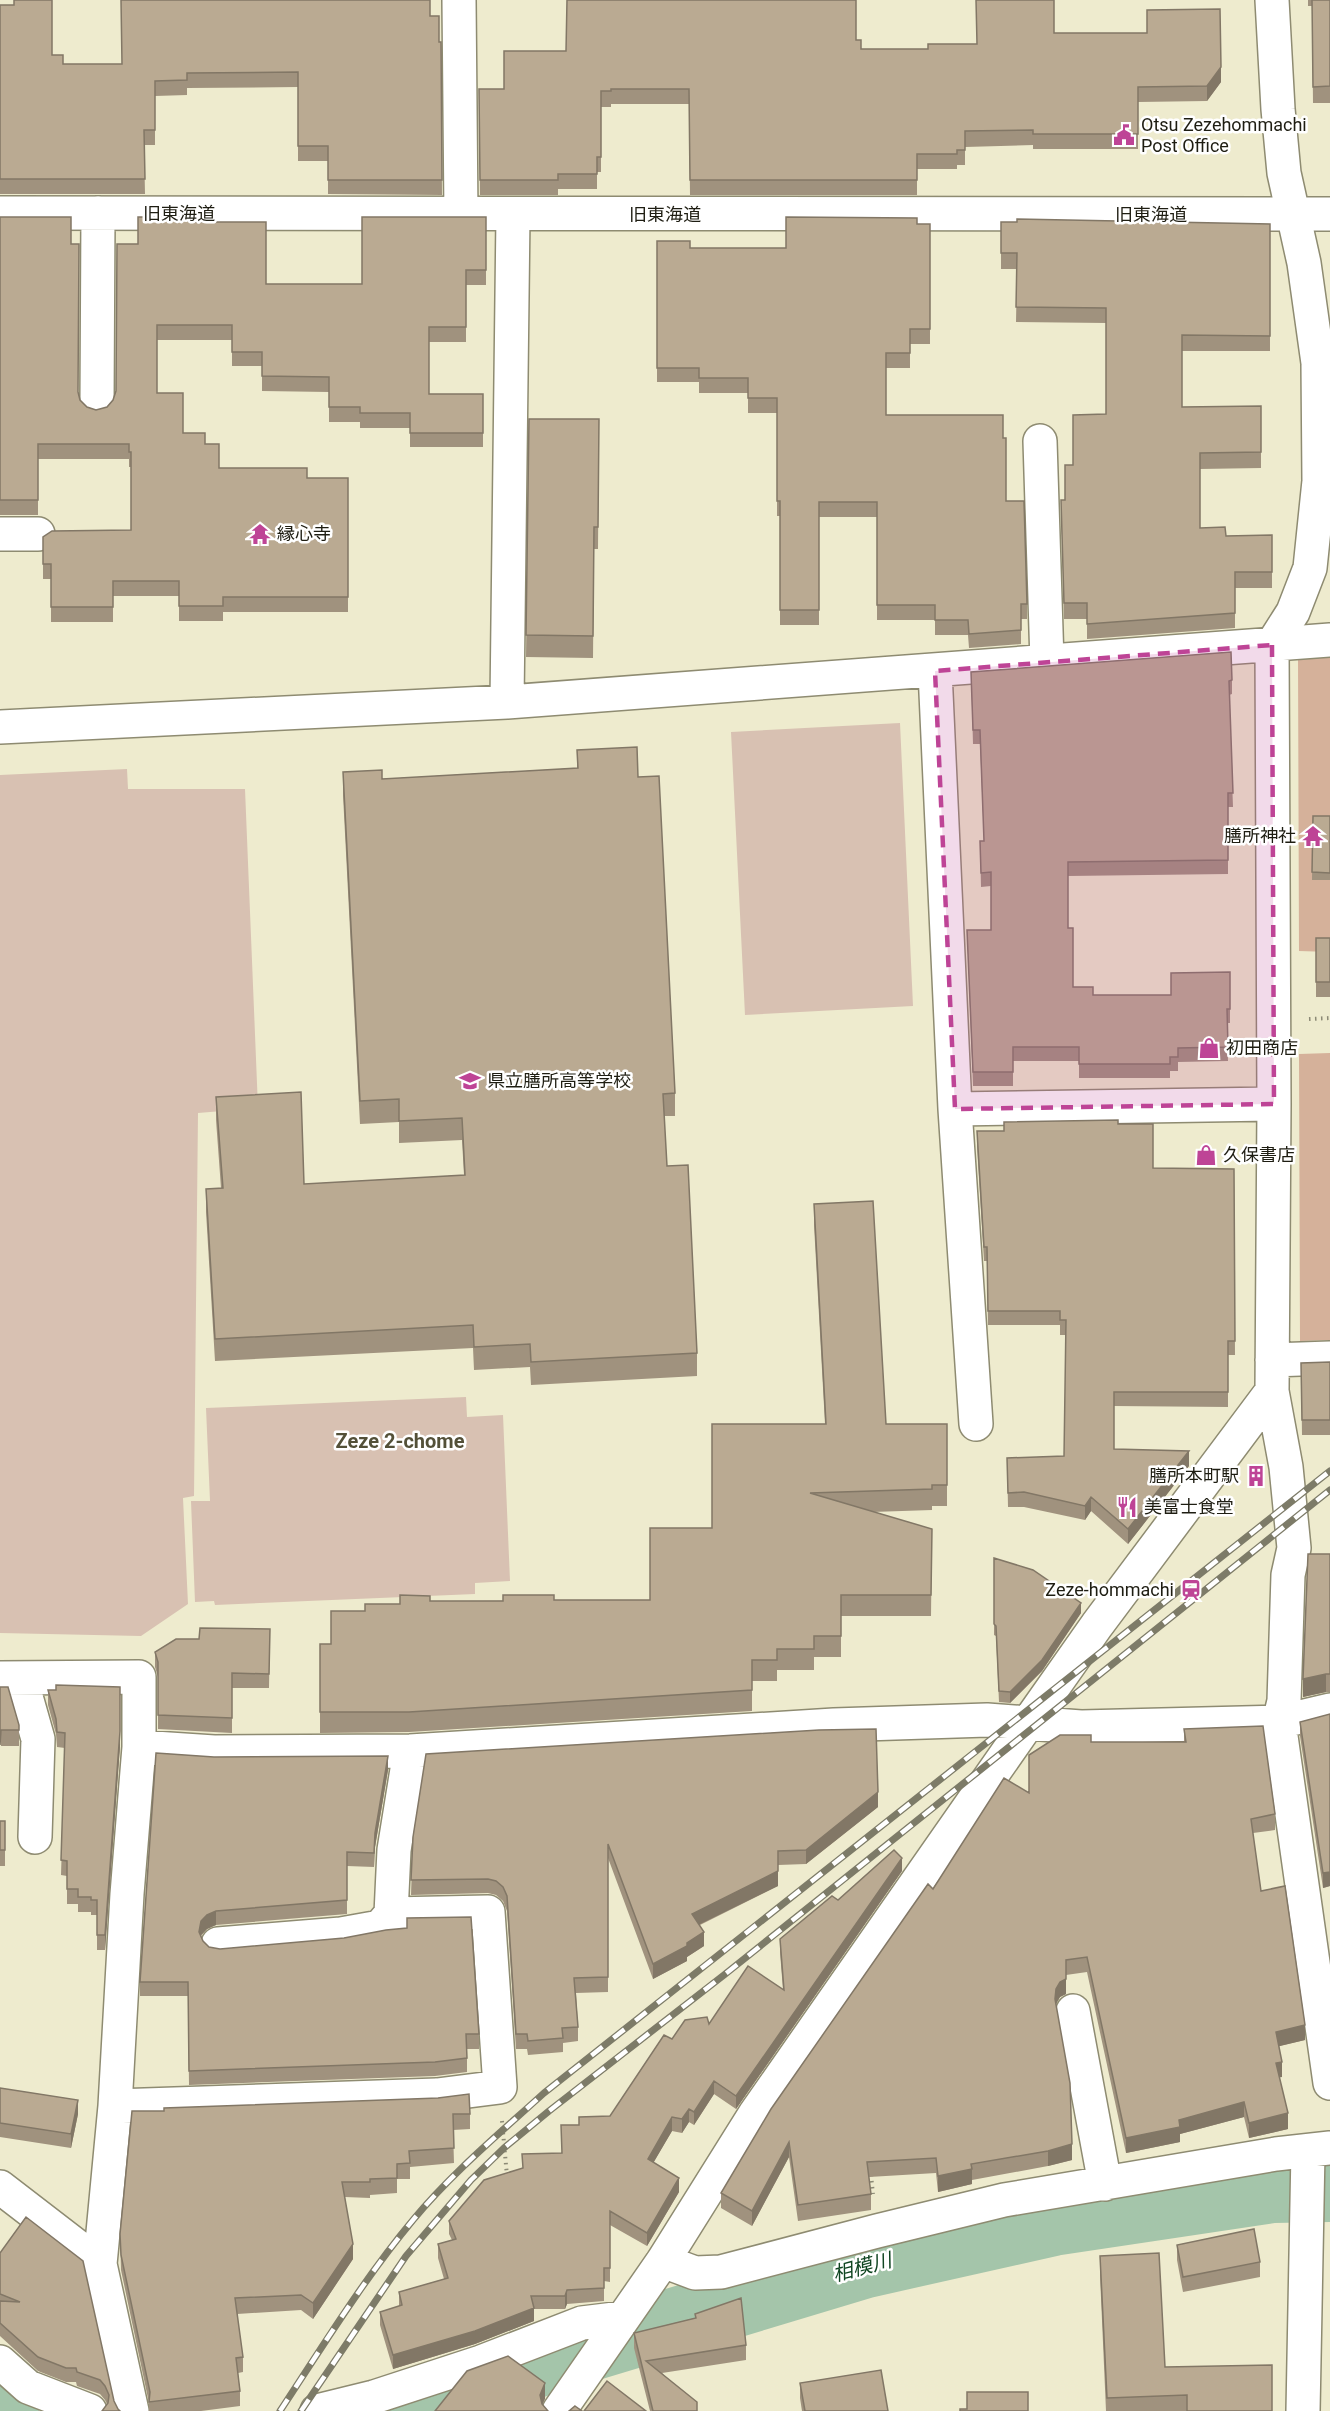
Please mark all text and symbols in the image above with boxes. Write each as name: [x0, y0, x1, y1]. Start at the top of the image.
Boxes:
place label: Otsu Zezehommachi Post Office: [1141, 114, 1307, 156]
public building icon: Otsu Zezehommachi Post Office: [1112, 123, 1136, 147]
street label: 旧東海道: [143, 203, 215, 224]
street label: 旧東海道: [629, 204, 701, 225]
street label: 旧東海道: [1115, 204, 1187, 225]
temple icon: 縁心寺: [248, 522, 272, 546]
place label: 縁心寺: [277, 523, 331, 544]
temple icon: 膳所神社: [1301, 824, 1325, 848]
place label: 膳所神社: [1224, 825, 1296, 846]
shop icon: 初田商店: [1197, 1036, 1221, 1060]
place label: 初田商店: [1226, 1037, 1298, 1058]
school or university icon: 県立膳所高等学校: [458, 1069, 482, 1093]
place label: 県立膳所高等学校: [487, 1070, 631, 1091]
shop icon: 久保書店: [1194, 1143, 1218, 1167]
place label: 久保書店: [1223, 1144, 1295, 1165]
district label: Zeze 2-chome: [336, 1429, 465, 1453]
building icon: 膳所本町駅: [1244, 1464, 1268, 1488]
place label: 膳所本町駅: [1149, 1465, 1239, 1486]
restaurant icon: 美富士食堂: [1115, 1495, 1139, 1519]
place label: 美富士食堂: [1144, 1496, 1234, 1517]
station icon: Zeze-hommachi: [1179, 1578, 1203, 1602]
place label: Zeze-hommachi: [1045, 1579, 1174, 1600]
water label: 相模川: [830, 2247, 896, 2286]

